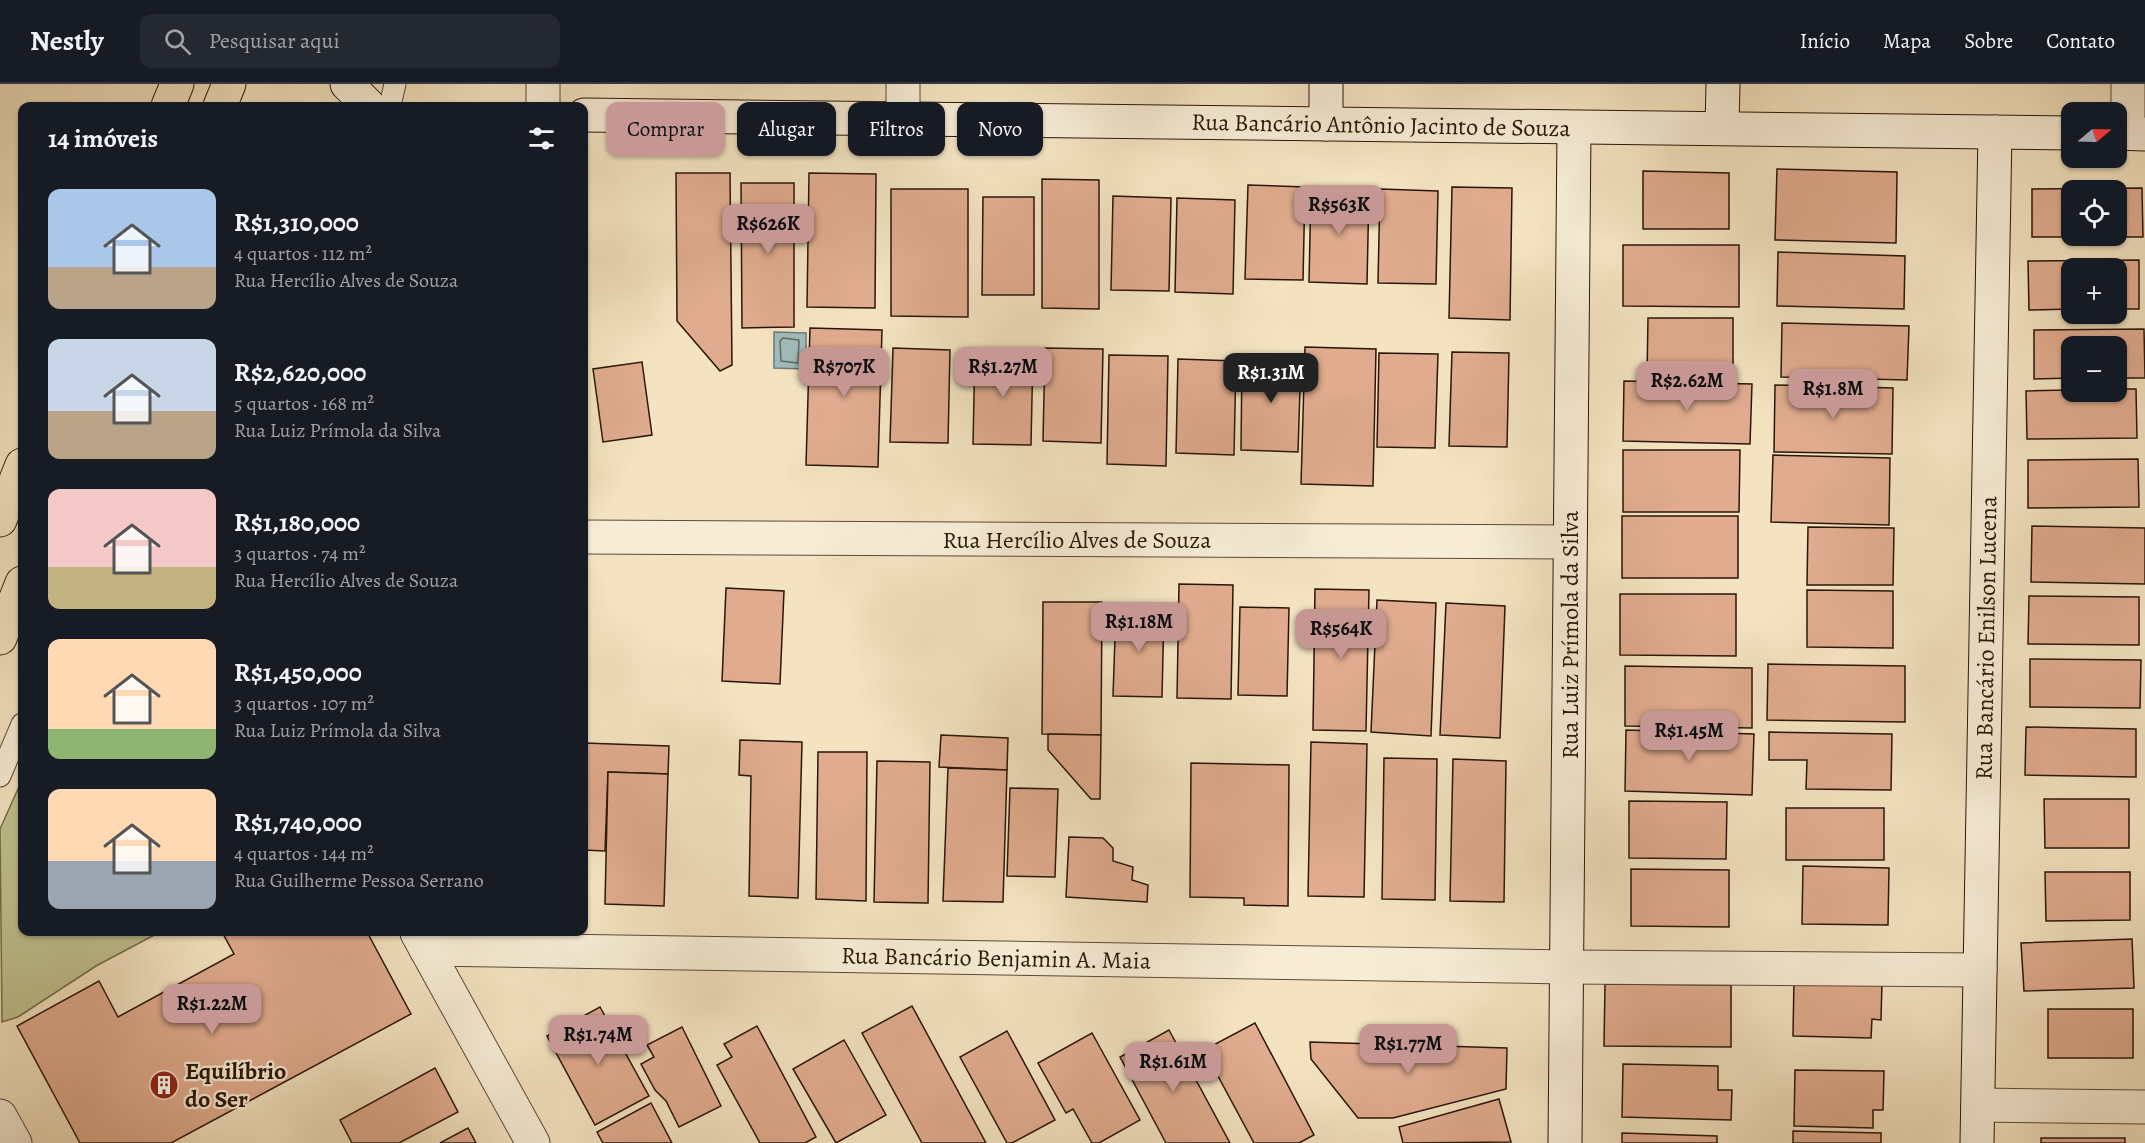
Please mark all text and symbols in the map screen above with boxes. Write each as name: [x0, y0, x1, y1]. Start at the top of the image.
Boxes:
search box: [140, 14, 560, 68]
text: Nestly: [30, 22, 104, 60]
icon: search: [161, 25, 194, 58]
text: Pesquisar aqui: [209, 26, 340, 56]
text: Início: [1800, 27, 1850, 55]
text: Mapa: [1883, 27, 1931, 55]
text: Sobre: [1964, 27, 2013, 55]
text: Contato: [2046, 27, 2115, 55]
chip: Comprar: [606, 102, 725, 156]
chip: Alugar: [737, 102, 836, 156]
chip: Filtros: [848, 102, 945, 156]
chip: Novo: [957, 102, 1043, 156]
north arrow: [2061, 102, 2127, 168]
map controls: [2061, 102, 2127, 402]
street label: Rua Bancário Antônio Jacinto de Souza: [1191, 106, 1572, 144]
text: 14 imóveis: [48, 121, 158, 156]
icon: filters: [525, 122, 558, 155]
button: locate: [2061, 180, 2127, 246]
pin: R$563K: [1290, 185, 1388, 236]
text: R$563K: [1308, 191, 1370, 218]
pin: R$626K: [719, 204, 817, 255]
text: R$1,310,000: [234, 205, 359, 240]
text: R$626K: [736, 210, 800, 237]
icon: home: [96, 213, 168, 285]
text: 4 quartos · 112 m²: [234, 240, 372, 267]
button: +: [2061, 258, 2127, 324]
text: Rua Hercílio Alves de Souza: [234, 267, 458, 294]
button: −: [2061, 336, 2127, 402]
pin: R$707K: [795, 347, 893, 398]
pin: R$1.27M: [948, 347, 1058, 398]
text: R$707K: [813, 353, 875, 380]
text: R$1.27M: [968, 353, 1038, 380]
pin: R$1.31M: [1216, 353, 1326, 404]
text: R$2,620,000: [234, 355, 366, 390]
text: R$1.31M: [1237, 359, 1305, 386]
pin: R$2.62M: [1632, 361, 1742, 412]
icon: home: [96, 363, 168, 435]
text: R$2.62M: [1650, 367, 1724, 394]
pin: R$1.8M: [1784, 369, 1882, 420]
text: R$1.8M: [1802, 375, 1864, 402]
text: 5 quartos · 168 m²: [234, 390, 374, 417]
text: Rua Luiz Prímola da Silva: [234, 417, 441, 444]
street label: Rua Bancário Enilson Lucena: [1968, 495, 2004, 780]
text: R$1,180,000: [234, 505, 360, 540]
street label: Rua Luiz Prímola da Silva: [1554, 510, 1586, 759]
icon: home: [96, 513, 168, 585]
street label: Rua Hercílio Alves de Souza: [942, 524, 1212, 556]
text: 3 quartos · 74 m²: [234, 540, 366, 567]
text: Rua Hercílio Alves de Souza: [234, 567, 458, 594]
pin: R$1.18M: [1084, 602, 1194, 653]
text: R$1.18M: [1105, 608, 1173, 635]
pin: R$564K: [1292, 609, 1390, 660]
text: R$564K: [1310, 615, 1372, 642]
text: R$1,450,000: [234, 655, 362, 690]
icon: home: [96, 663, 168, 735]
text: 3 quartos · 107 m²: [234, 690, 374, 717]
pin: R$1.45M: [1634, 711, 1744, 762]
text: Rua Luiz Prímola da Silva: [234, 717, 441, 744]
text: R$1.45M: [1654, 717, 1724, 744]
text: R$1,740,000: [234, 805, 362, 840]
icon: home: [96, 813, 168, 885]
text: 4 quartos · 144 m²: [234, 840, 374, 867]
text: Rua Guilherme Pessoa Serrano: [234, 867, 484, 894]
street label: Rua Bancário Benjamin A. Maia: [841, 939, 1152, 977]
pin: R$1.22M: [157, 984, 267, 1035]
text: R$1.22M: [177, 990, 247, 1017]
pin: R$1.74M: [543, 1015, 653, 1066]
text: R$1.74M: [563, 1021, 633, 1048]
pin: R$1.77M: [1353, 1024, 1463, 1075]
text: R$1.77M: [1374, 1030, 1442, 1057]
pin: R$1.61M: [1118, 1042, 1228, 1093]
text: R$1.61M: [1139, 1048, 1207, 1075]
place label: Equilíbrio do Ser: [185, 1055, 286, 1115]
building icon: Equilíbrio do Ser: [148, 1069, 180, 1101]

